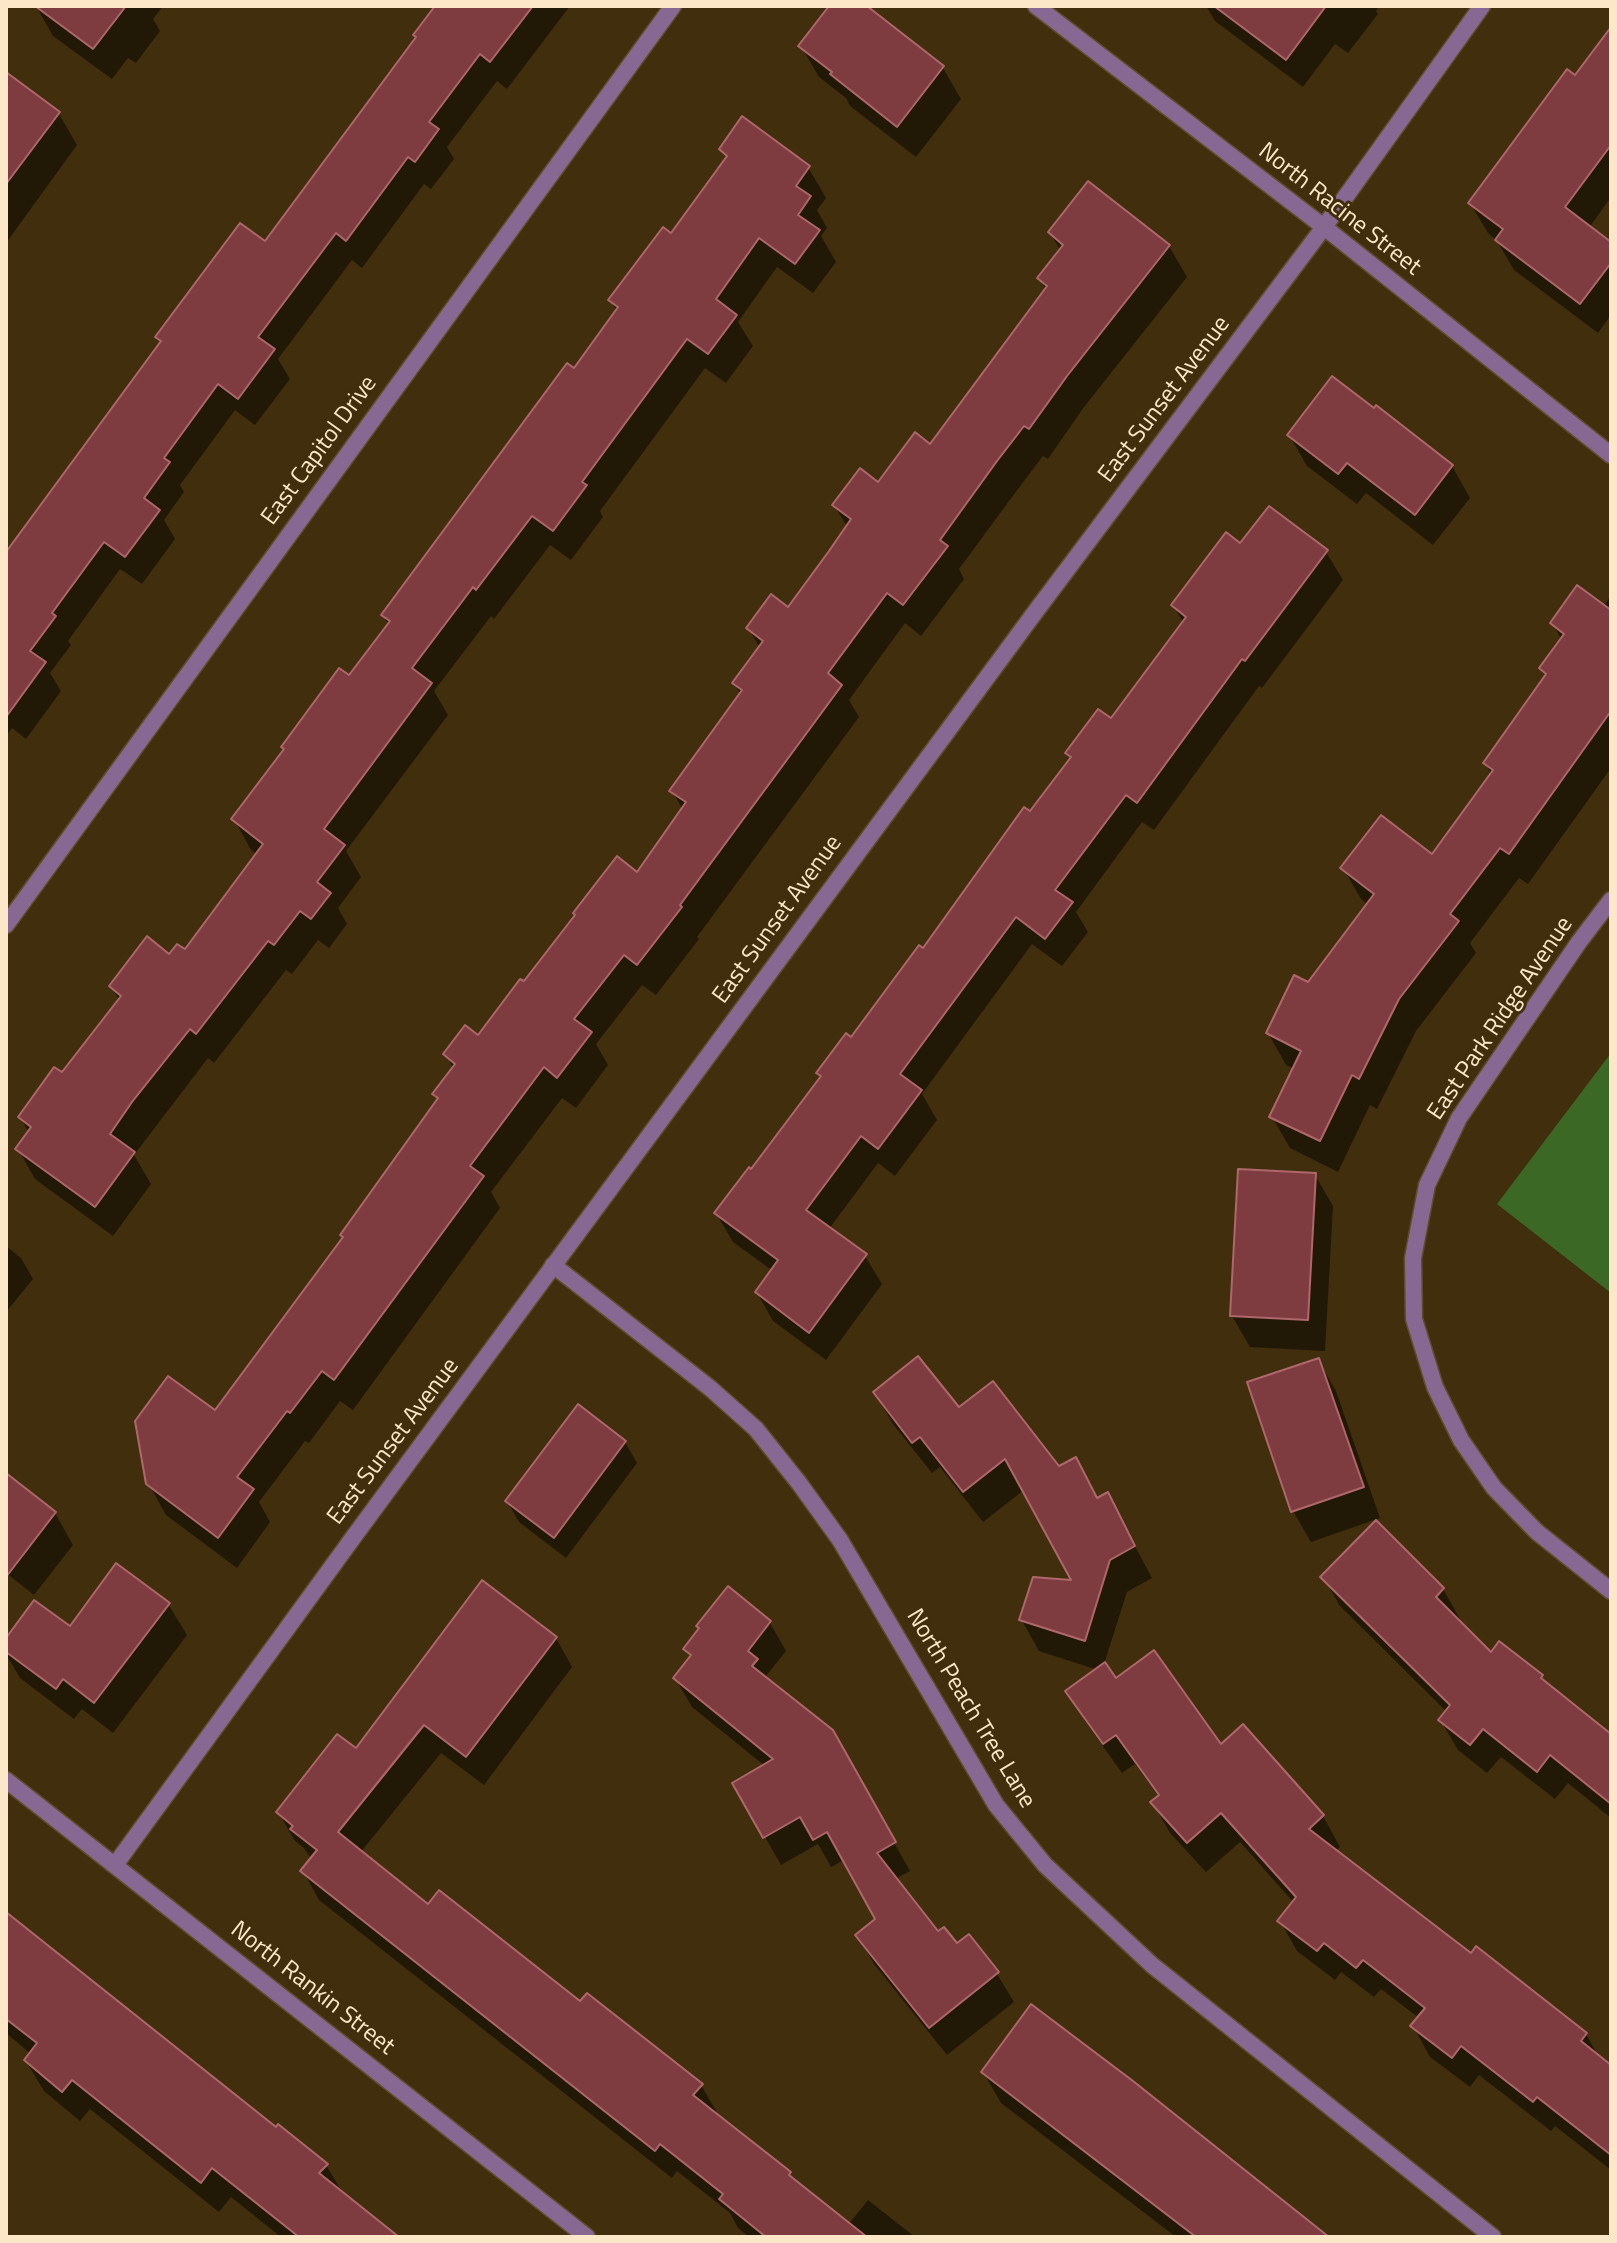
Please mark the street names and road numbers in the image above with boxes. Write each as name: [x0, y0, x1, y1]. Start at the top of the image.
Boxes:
street label: North Racine Street: [1252, 138, 1426, 282]
street label: East Sunset Avenue: [1093, 311, 1237, 489]
street label: East Capitol Drive: [256, 371, 384, 531]
street label: East Sunset Avenue: [707, 830, 849, 1010]
street label: East Park Ridge Avenue: [1422, 912, 1580, 1126]
street label: East Sunset Avenue: [322, 1353, 466, 1531]
street label: North Peach Tree Lane: [899, 1604, 1041, 1814]
street label: North Rankin Street: [224, 1916, 400, 2062]

